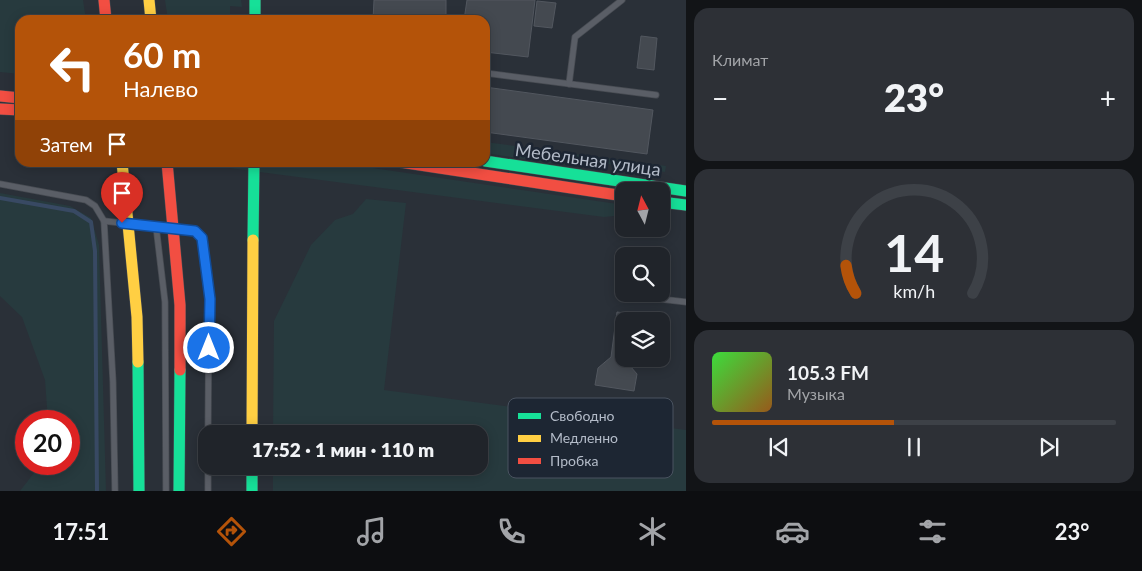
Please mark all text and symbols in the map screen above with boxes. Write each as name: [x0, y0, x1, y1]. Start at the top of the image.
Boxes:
text: 60 m: [123, 33, 201, 75]
icon: left: [40, 35, 105, 100]
text: Климат: [712, 50, 768, 69]
text: 23°: [884, 74, 944, 120]
text: Налево: [123, 75, 198, 102]
text: −: [712, 81, 728, 115]
text: +: [1100, 81, 1116, 115]
icon: arrive: [103, 130, 131, 158]
text: Затем: [40, 133, 93, 156]
street label: Мебельная улица: [514, 138, 662, 180]
pin: [101, 172, 143, 223]
icon: arrive: [108, 179, 136, 207]
north arrow: [615, 182, 670, 238]
map controls: [615, 182, 670, 367]
text: 14: [884, 221, 944, 283]
button: search: [615, 247, 670, 302]
text: km/h: [893, 280, 935, 302]
button: layers: [615, 312, 670, 367]
position arrow: [182, 321, 234, 373]
text: 105.3 FM: [787, 361, 869, 384]
text: Музыка: [787, 384, 845, 403]
legend: [508, 398, 673, 478]
text: Свободно: [550, 407, 615, 424]
speed limit sign: 20: [15, 410, 80, 475]
text: Медленно: [550, 429, 618, 446]
icon: previous: [765, 433, 793, 461]
icon: pause: [900, 433, 928, 461]
icon: next: [1035, 433, 1063, 461]
text: 17:52 · 1 мин · 110 m: [252, 438, 434, 461]
text: Пробка: [550, 452, 598, 469]
icon: directions: [214, 514, 249, 549]
icon: music: [354, 514, 389, 549]
icon: phone: [494, 514, 529, 549]
icon: climate: [635, 514, 670, 549]
icon: car: [775, 514, 810, 549]
icon: filters: [915, 514, 950, 549]
text: 17:51: [53, 518, 109, 545]
text: 23°: [1055, 518, 1089, 545]

